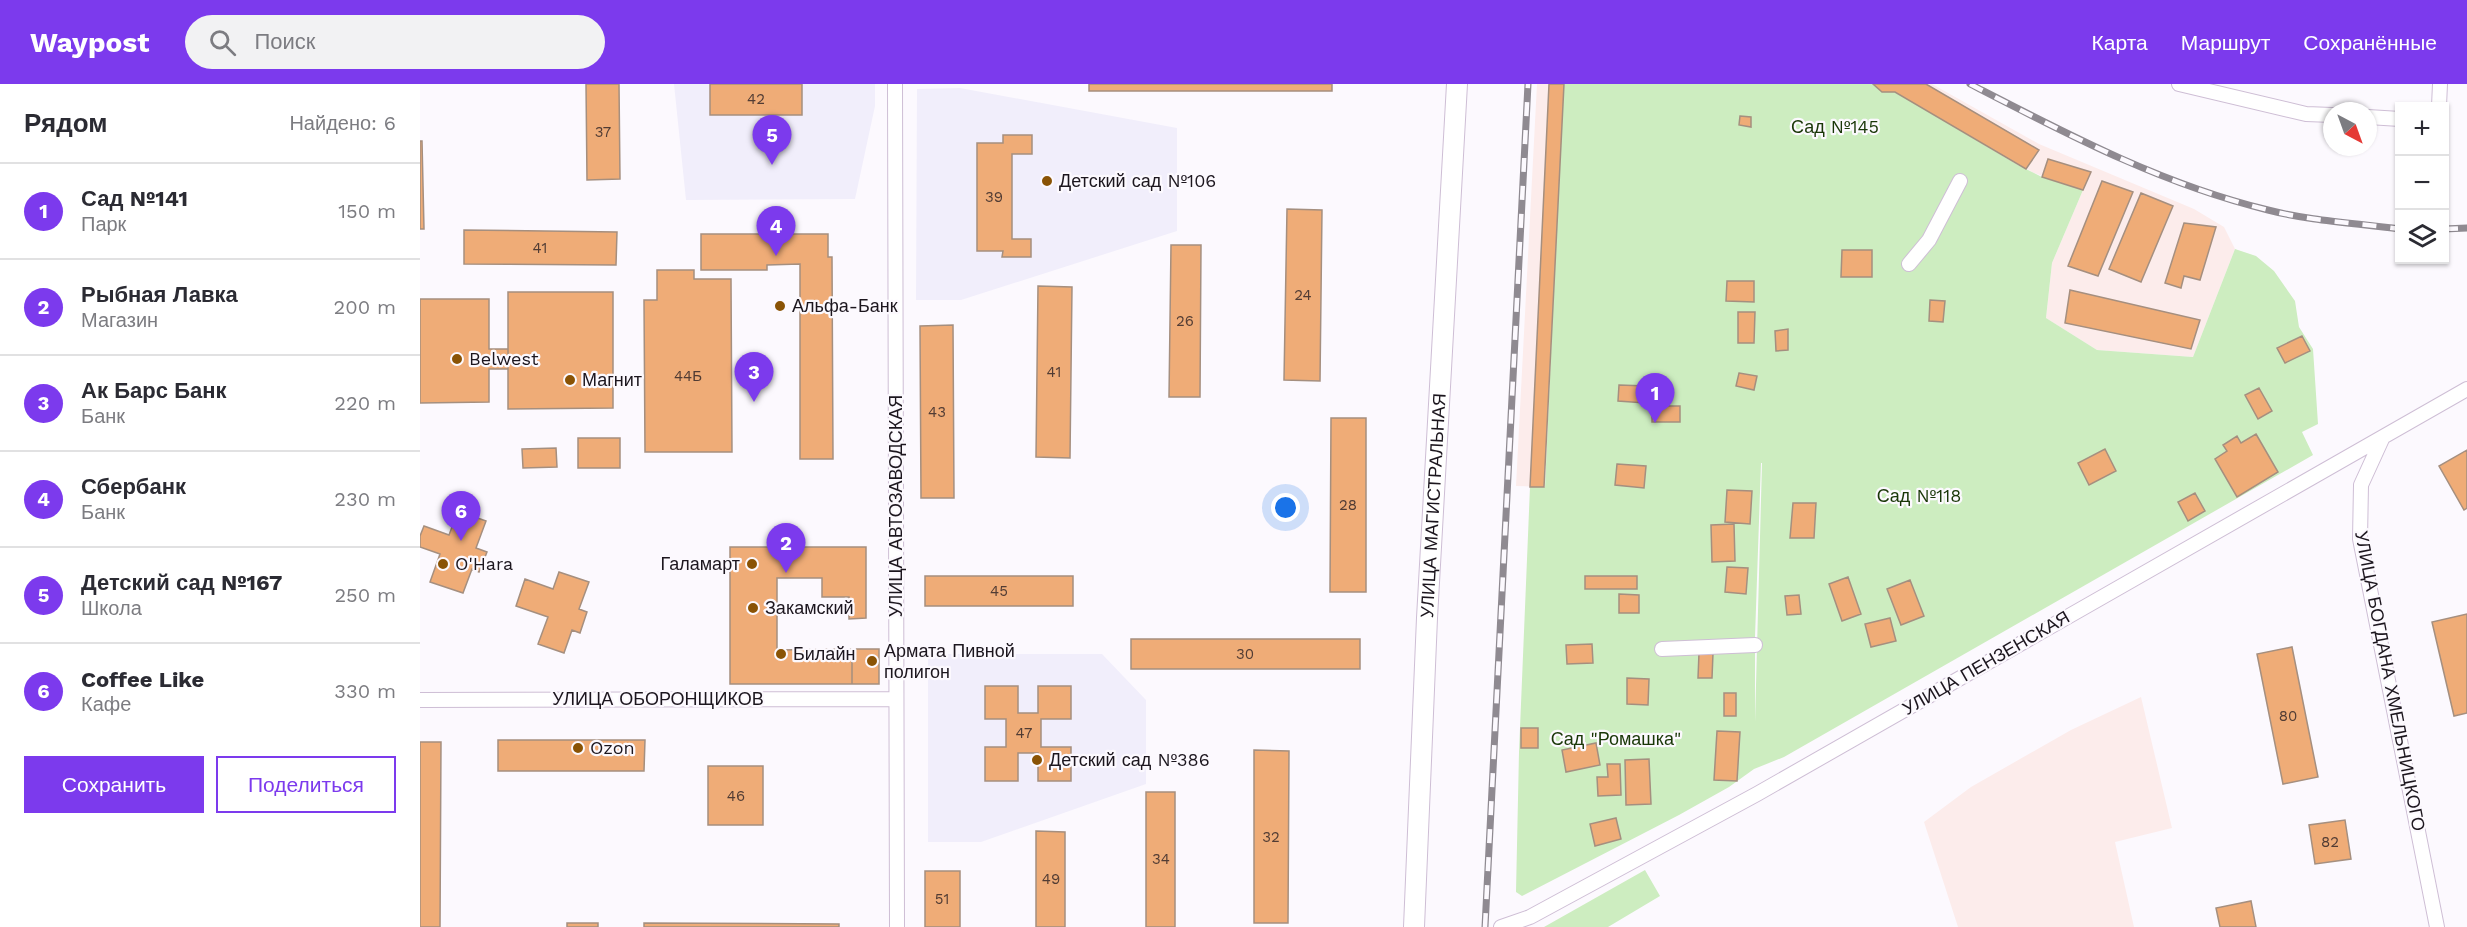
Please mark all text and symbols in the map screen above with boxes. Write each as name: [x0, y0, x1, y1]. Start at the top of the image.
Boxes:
search box: [185, 15, 605, 69]
text: Waypost: [30, 26, 149, 59]
icon: search: [206, 26, 239, 59]
text: Поиск: [254, 29, 315, 54]
text: Карта: [2092, 30, 2148, 55]
text: Маршрут: [2181, 30, 2270, 55]
text: Сохранённые: [2303, 30, 2437, 55]
house number: 42: [747, 90, 765, 108]
north arrow: [2323, 102, 2377, 156]
map controls: [2395, 102, 2449, 264]
button: +: [2395, 102, 2449, 156]
text: Рядом: [24, 108, 107, 138]
text: Найдено: 6: [289, 111, 396, 135]
pin: 5: [752, 116, 792, 165]
park label: Сад №145: [1791, 116, 1879, 137]
house number: 37: [595, 123, 611, 141]
button: −: [2395, 156, 2449, 210]
place label: Детский сад №106: [1059, 170, 1216, 191]
marker: Детский сад №106: [1040, 174, 1054, 188]
text: Сад №141: [81, 186, 188, 211]
house number: 39: [985, 188, 1003, 206]
text: 1: [39, 199, 48, 223]
text: 150 m: [338, 199, 396, 223]
pin: 4: [756, 206, 796, 256]
button: layers: [2395, 210, 2449, 264]
text: Парк: [81, 212, 126, 236]
house number: 41: [533, 239, 547, 257]
text: Рыбная Лавка: [81, 282, 238, 307]
house number: 24: [1294, 286, 1312, 304]
text: 2: [38, 295, 49, 319]
text: 200 m: [334, 295, 396, 319]
place label: Альфа-Банк: [792, 295, 898, 316]
marker: Альфа-Банк: [773, 299, 787, 313]
text: Магазин: [81, 308, 158, 332]
house number: 26: [1176, 312, 1194, 330]
place label: Belwest: [469, 348, 539, 369]
marker: Belwest: [450, 352, 464, 366]
pin: 3: [734, 352, 774, 402]
house number: 41: [1047, 363, 1061, 381]
house number: 44Б: [674, 367, 702, 385]
place label: Магнит: [582, 369, 642, 390]
marker: Магнит: [563, 373, 577, 387]
pin: 1: [1636, 374, 1674, 423]
text: Ак Барс Банк: [81, 378, 227, 403]
text: 3: [38, 391, 49, 415]
text: 220 m: [334, 391, 396, 415]
street label: УЛИЦА МАГИСТРАЛЬНАЯ: [1416, 392, 1450, 618]
street label: УЛИЦА АВТОЗАВОДСКАЯ: [885, 395, 906, 617]
house number: 43: [928, 403, 946, 421]
text: Банк: [81, 404, 125, 428]
text: Сбербанк: [81, 474, 186, 499]
park label: Сад №118: [1877, 485, 1961, 506]
text: 4: [37, 487, 50, 511]
text: 230 m: [334, 487, 396, 511]
pin: 6: [442, 492, 480, 541]
your location: [1271, 493, 1300, 522]
house number: 28: [1339, 496, 1357, 514]
text: Банк: [81, 500, 125, 524]
pin: 2: [766, 524, 806, 573]
street label: УЛИЦА БОГДАНА ХМЕЛЬНИЦКОГО: [2351, 529, 2430, 833]
place label: O'Hara: [455, 553, 513, 574]
place label: Галамарт: [660, 553, 740, 574]
marker: O'Hara: [436, 557, 450, 571]
marker: Галамарт: [745, 557, 759, 571]
text: Детский сад №167: [81, 570, 283, 595]
house number: 45: [990, 582, 1008, 600]
text: 5: [38, 583, 49, 607]
text: 250 m: [334, 583, 396, 607]
text: Школа: [81, 596, 142, 620]
place label: Закамский: [765, 597, 854, 618]
marker: Закамский: [746, 601, 760, 615]
street label: УЛИЦА ПЕНЗЕНСКАЯ: [1899, 606, 2073, 719]
place label: Армата Пивной полигон: [884, 640, 1015, 682]
place label: Билайн: [793, 643, 855, 664]
house number: 30: [1236, 645, 1254, 663]
marker: Билайн: [774, 647, 788, 661]
marker: Армата Пивной полигон: [865, 654, 879, 668]
text: Coffee Like: [81, 667, 204, 692]
text: 6: [37, 679, 50, 703]
text: 330 m: [334, 679, 396, 703]
street label: УЛИЦА ОБОРОНЩИКОВ: [552, 688, 764, 709]
text: Кафе: [81, 692, 131, 716]
house number: 80: [2279, 707, 2297, 725]
house number: 47: [1016, 724, 1032, 742]
park label: Сад "Ромашка": [1551, 728, 1681, 749]
place label: Ozon: [590, 737, 635, 758]
marker: Ozon: [571, 741, 585, 755]
place label: Детский сад №386: [1049, 749, 1210, 770]
marker: Детский сад №386: [1030, 753, 1044, 767]
button: Сохранить: [24, 756, 204, 813]
button: Поделиться: [216, 756, 396, 813]
house number: 46: [727, 787, 745, 805]
house number: 32: [1262, 828, 1280, 846]
house number: 82: [2321, 833, 2339, 851]
house number: 34: [1152, 850, 1170, 868]
house number: 49: [1042, 870, 1060, 888]
house number: 51: [935, 890, 949, 908]

